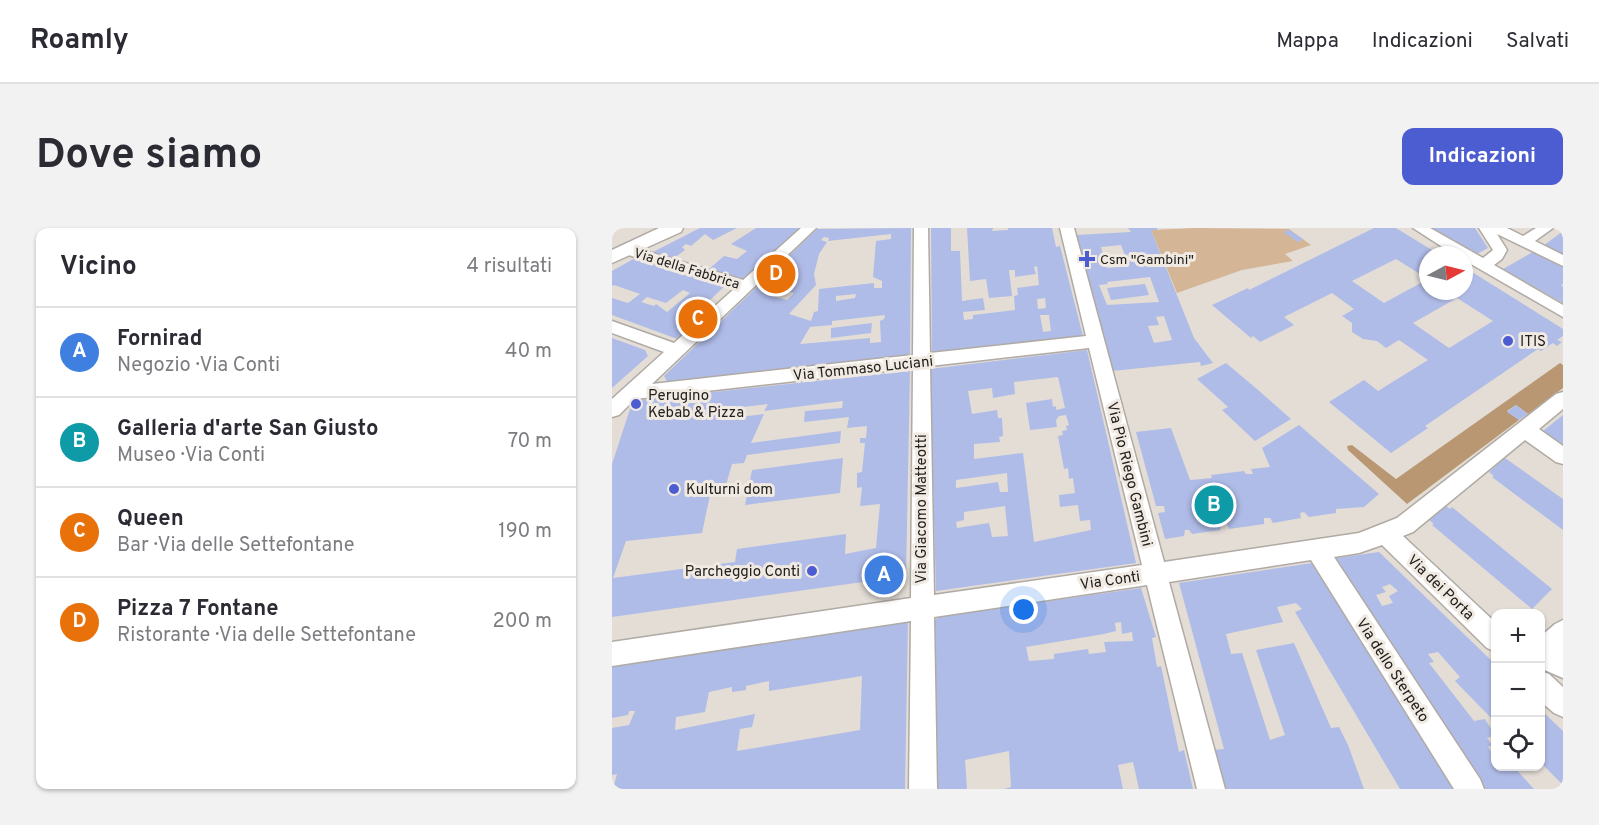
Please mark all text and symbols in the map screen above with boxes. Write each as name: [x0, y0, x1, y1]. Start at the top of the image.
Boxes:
text: Roamly: [30, 23, 129, 59]
text: Mappa: [1276, 28, 1339, 55]
text: Indicazioni: [1372, 28, 1473, 55]
text: Salvati: [1506, 28, 1569, 55]
button: Indicazioni: [1402, 128, 1563, 185]
text: Dove siamo: [36, 130, 262, 183]
street label: Via della Fabbrica: [632, 245, 741, 294]
north arrow: [1419, 246, 1473, 300]
marker: Csm "Gambini": [1078, 250, 1096, 268]
text: Vicino: [60, 251, 137, 284]
pin: D: [756, 252, 796, 296]
place label: Csm "Gambini": [1100, 252, 1194, 269]
text: 4 risultati: [467, 254, 552, 280]
pin: C: [678, 296, 718, 341]
text: Fornirad: [117, 326, 202, 353]
place label: ITIS: [1520, 333, 1546, 352]
marker: ITIS: [1501, 334, 1515, 348]
text: A: [72, 339, 87, 365]
text: 40 m: [505, 339, 552, 365]
text: Negozio · Via Conti: [117, 353, 280, 379]
street label: Via Tommaso Luciani: [792, 353, 934, 386]
place label: Perugino Kebab & Pizza: [648, 387, 744, 423]
marker: Perugino Kebab & Pizza: [629, 397, 643, 411]
street label: Via Pio Riego Gambini: [1101, 400, 1156, 549]
text: Galleria d'arte San Giusto: [117, 416, 379, 443]
text: B: [73, 429, 86, 455]
text: 70 m: [508, 429, 552, 455]
street label: Via Giacomo Matteotti: [913, 434, 932, 584]
text: Museo · Via Conti: [117, 443, 265, 469]
place label: Kulturni dom: [686, 481, 773, 500]
marker: Kulturni dom: [667, 482, 681, 496]
pin: B: [1194, 482, 1234, 528]
text: Queen: [117, 506, 184, 533]
text: C: [73, 519, 86, 545]
text: 190 m: [498, 519, 552, 545]
text: Bar · Via delle Settefontane: [117, 533, 355, 559]
street label: Via dei Porta: [1402, 551, 1478, 625]
pin: A: [864, 552, 904, 598]
place label: Parcheggio Conti: [685, 563, 800, 582]
marker: Parcheggio Conti: [805, 564, 819, 578]
street label: Via Conti: [1079, 568, 1141, 595]
your location: [1009, 595, 1038, 624]
text: Pizza 7 Fontane: [117, 596, 279, 623]
text: D: [72, 609, 87, 635]
text: 200 m: [493, 609, 552, 635]
map controls: [1491, 609, 1545, 771]
button: +: [1491, 609, 1545, 663]
street label: Via dello Sterpeto: [1351, 615, 1432, 726]
text: Ristorante · Via delle Settefontane: [117, 623, 416, 649]
button: −: [1491, 663, 1545, 717]
button: locate: [1491, 717, 1545, 771]

